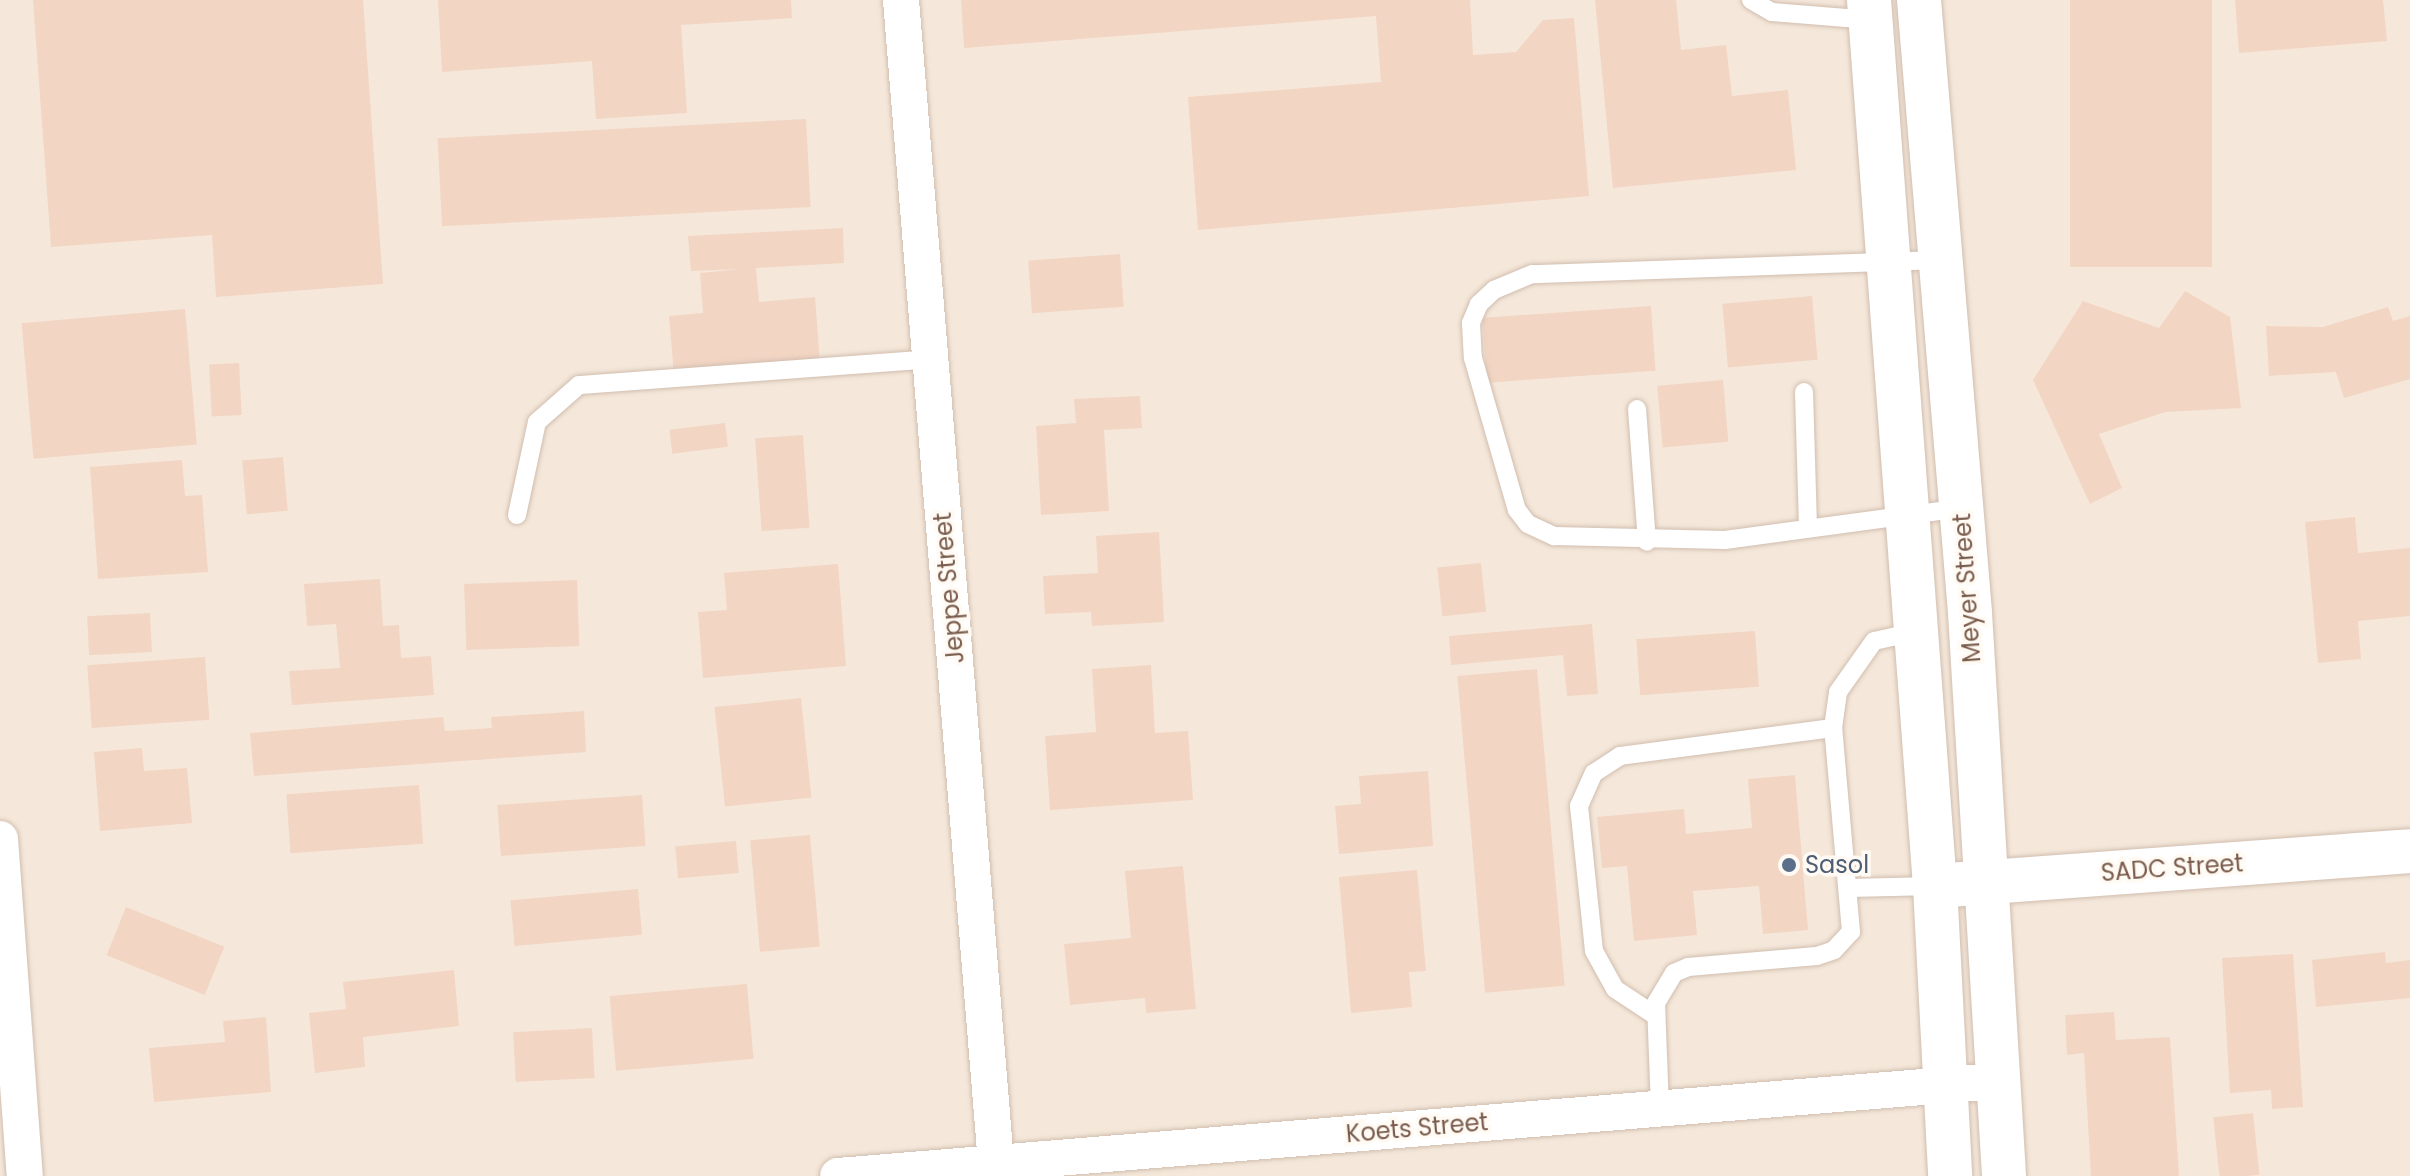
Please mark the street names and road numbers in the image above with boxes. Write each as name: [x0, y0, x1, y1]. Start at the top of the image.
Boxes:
street label: Jeppe Street: [928, 511, 970, 665]
street label: Meyer Street: [1947, 512, 1987, 664]
street label: SADC Street: [2100, 849, 2244, 887]
street label: Koets Street: [1345, 1107, 1489, 1149]

